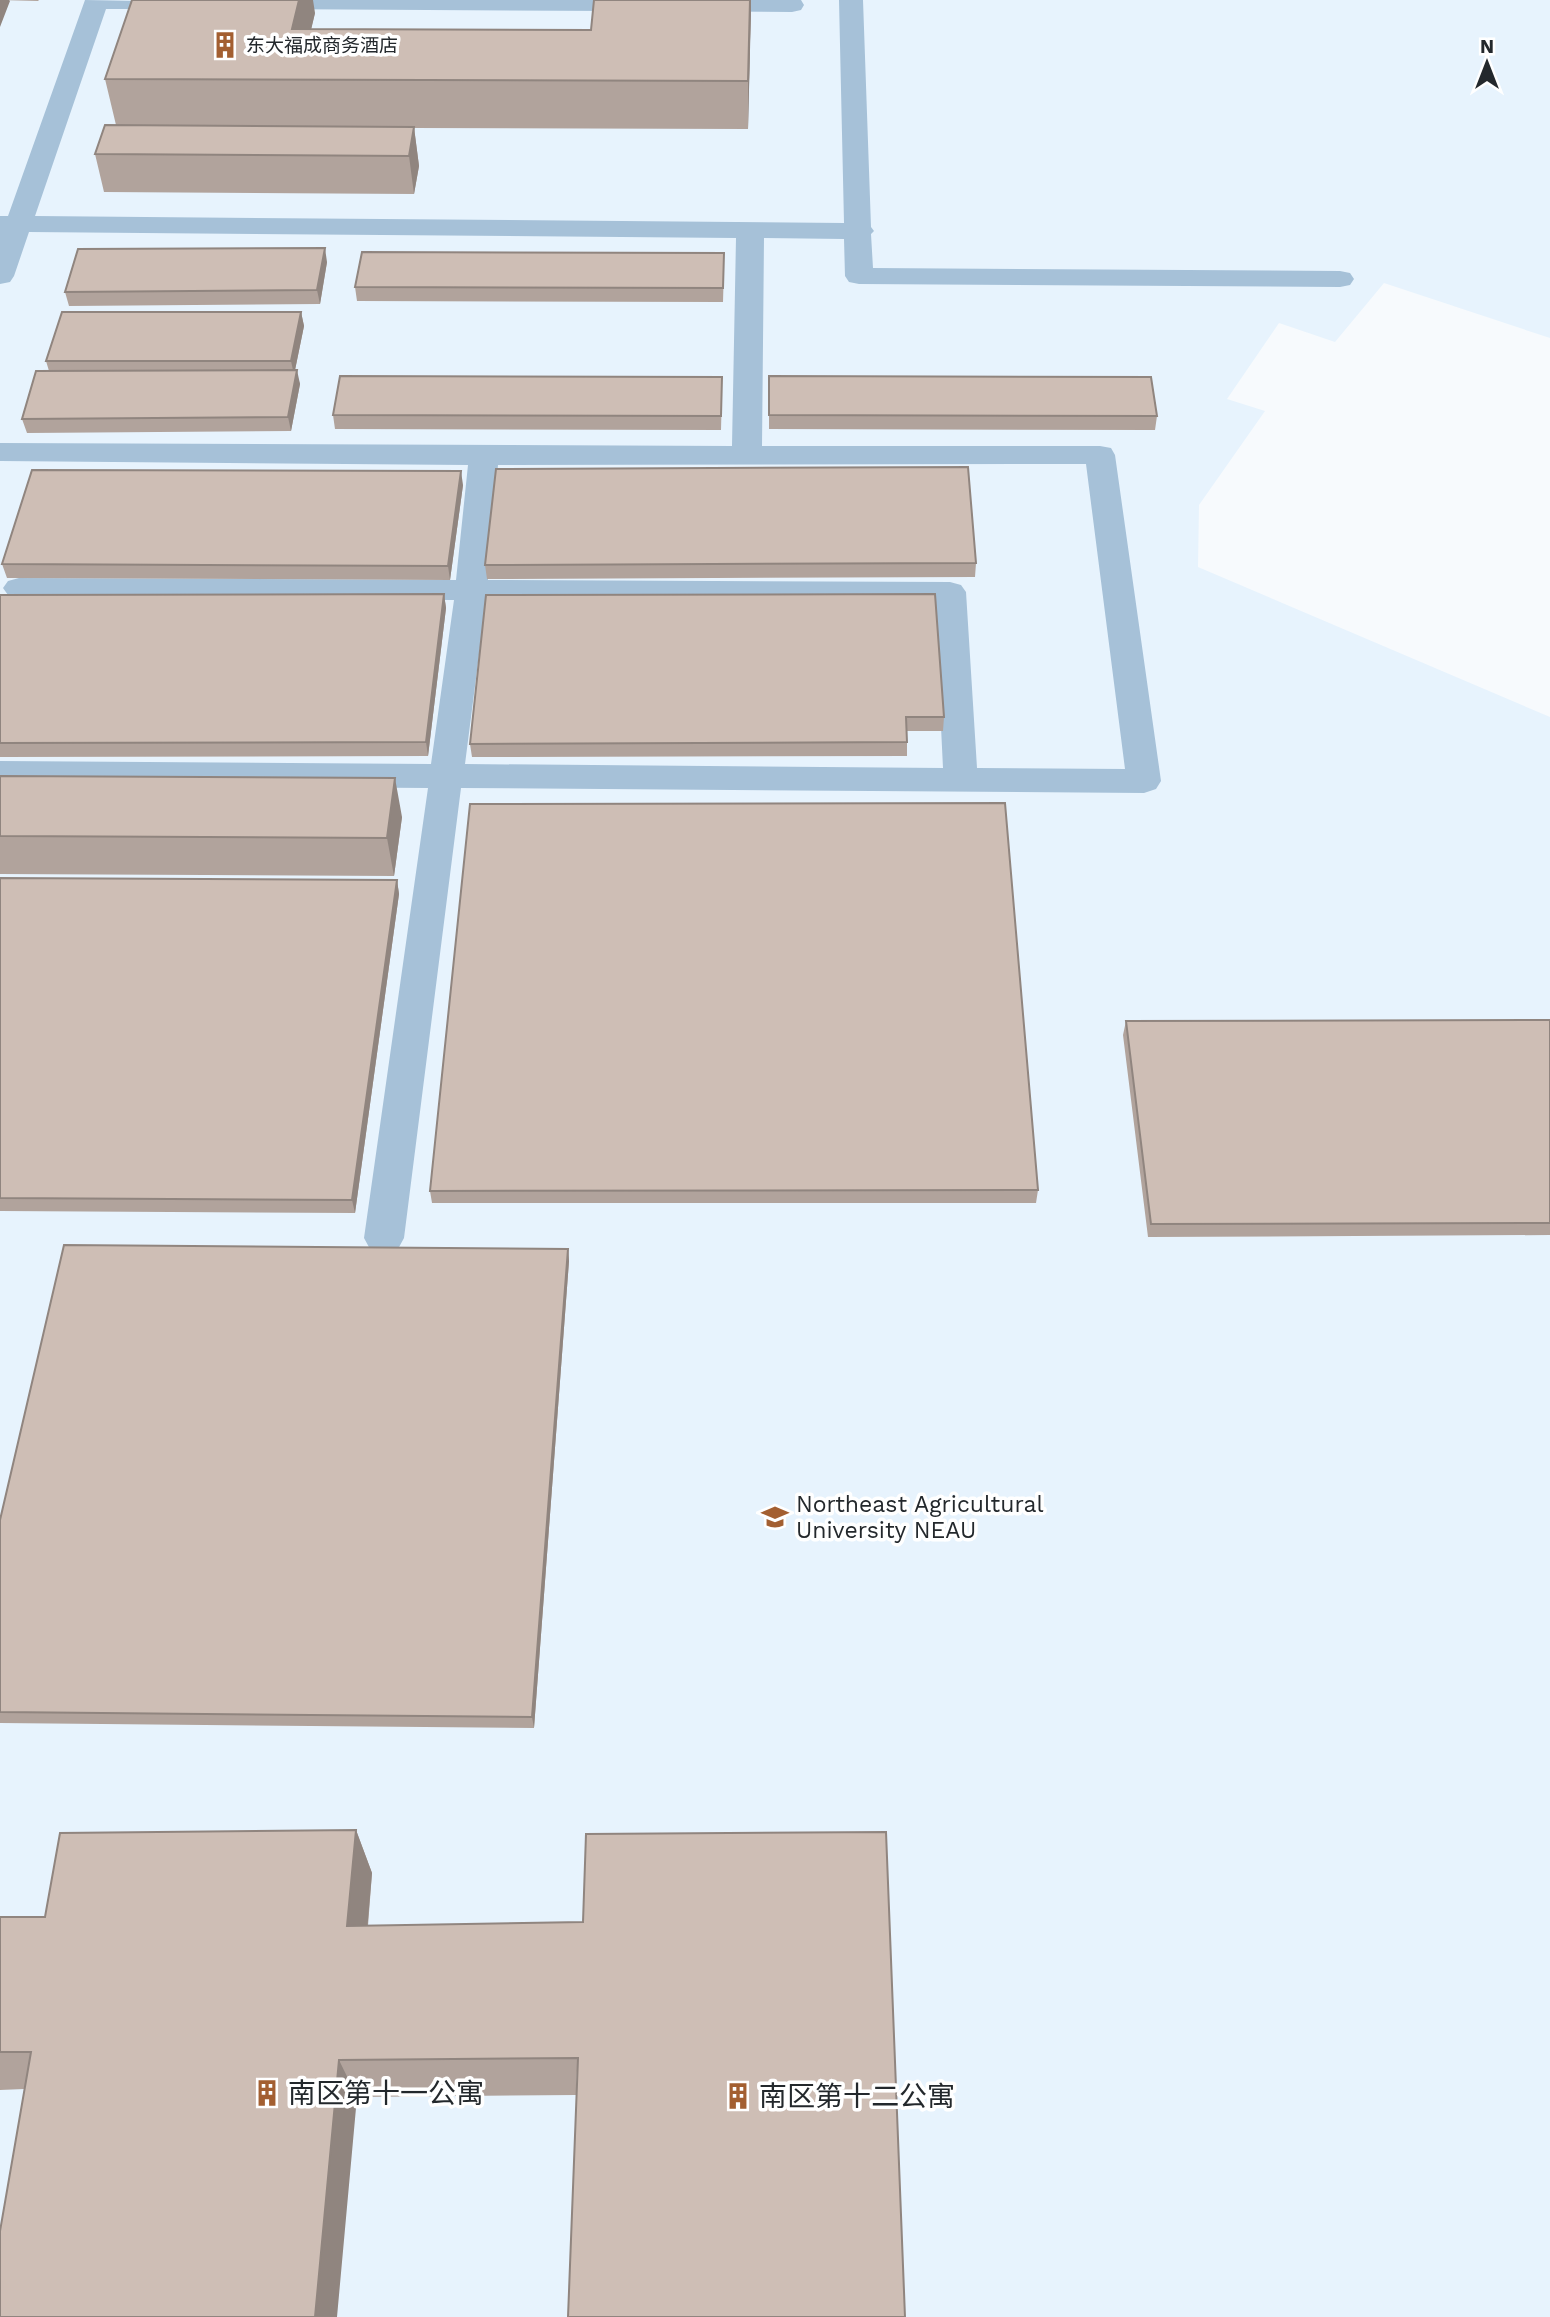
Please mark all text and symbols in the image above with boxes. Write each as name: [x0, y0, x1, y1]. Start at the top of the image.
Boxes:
north arrow: [1452, 28, 1522, 98]
building icon: 东大福成商务酒店: [210, 30, 240, 60]
place label: 东大福成商务酒店: [246, 34, 398, 57]
text: N: [1480, 35, 1494, 58]
place label: Northeast Agricultural University NEAU: [796, 1491, 1044, 1544]
school or university icon: Northeast Agricultural University NEAU: [760, 1502, 790, 1532]
place label: 南区第十一公寓: [288, 2077, 484, 2110]
building icon: 南区第十一公寓: [252, 2078, 282, 2108]
place label: 南区第十二公寓: [759, 2080, 955, 2113]
building icon: 南区第十二公寓: [723, 2081, 753, 2111]

